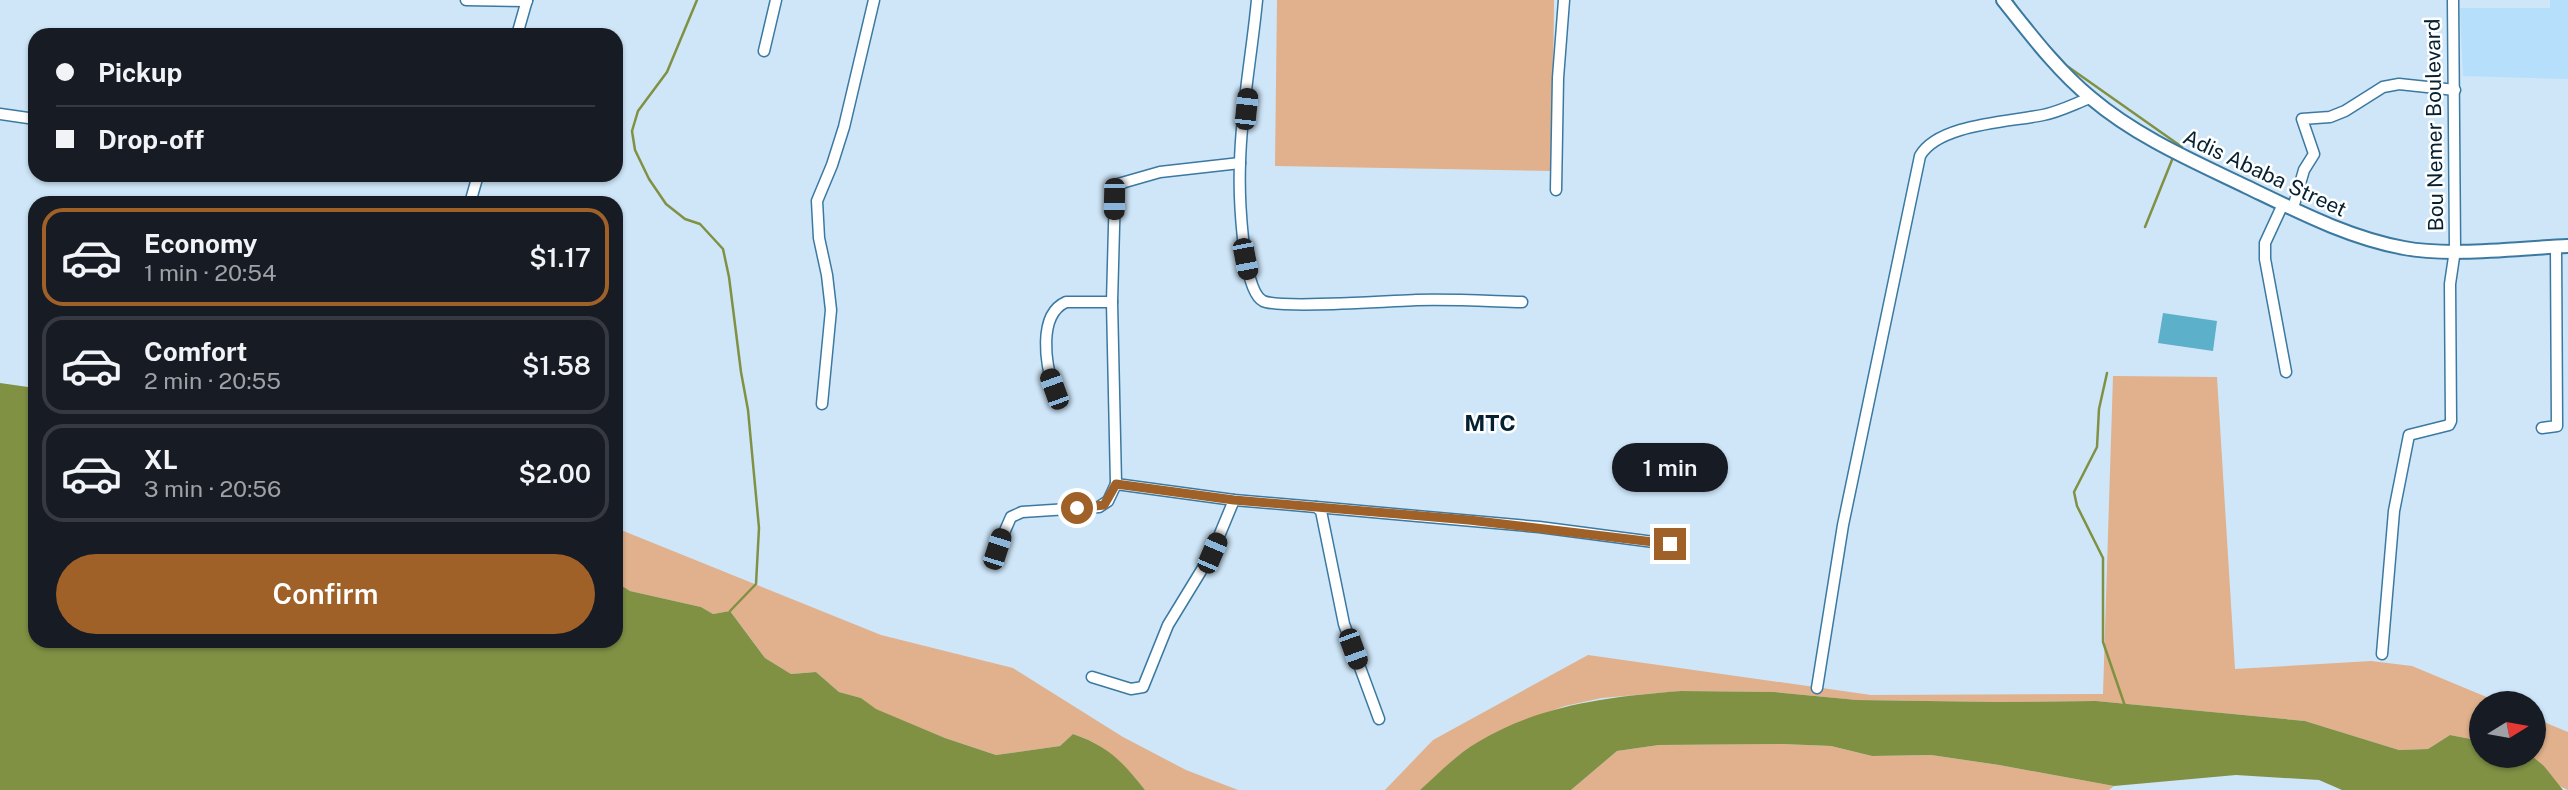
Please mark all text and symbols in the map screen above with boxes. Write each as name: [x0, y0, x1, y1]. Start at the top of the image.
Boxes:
street label: Bou Nemer Boulevard: [2420, 18, 2448, 232]
text: Pickup: [98, 57, 182, 88]
car: [1234, 87, 1259, 131]
text: Drop-off: [98, 124, 204, 155]
street label: Adis Ababa Street: [2179, 124, 2351, 222]
car: [1104, 178, 1125, 220]
icon: car: [60, 226, 123, 289]
text: Economy: [144, 228, 257, 259]
car: [1231, 236, 1260, 282]
text: $1.17: [529, 242, 591, 273]
text: 1 min · 20:54: [144, 259, 276, 286]
icon: car: [60, 334, 123, 397]
text: Comfort: [144, 336, 247, 367]
text: $1.58: [522, 350, 591, 381]
car: [1037, 366, 1072, 412]
text: 2 min · 20:55: [144, 367, 281, 394]
district label: MTC: [1464, 409, 1516, 436]
icon: car: [60, 442, 123, 505]
callout: 1 min: [1612, 442, 1728, 491]
text: XL: [144, 444, 178, 475]
text: 1 min: [1643, 454, 1697, 481]
text: $2.00: [518, 458, 591, 489]
text: 3 min · 20:56: [144, 475, 281, 502]
route start: [1061, 492, 1093, 524]
car: [981, 526, 1014, 572]
route end: [1654, 528, 1686, 560]
car: [1195, 530, 1230, 576]
button: Confirm: [56, 554, 595, 634]
car: [1336, 626, 1371, 672]
north arrow: [2469, 691, 2546, 768]
map controls: [2469, 691, 2546, 768]

